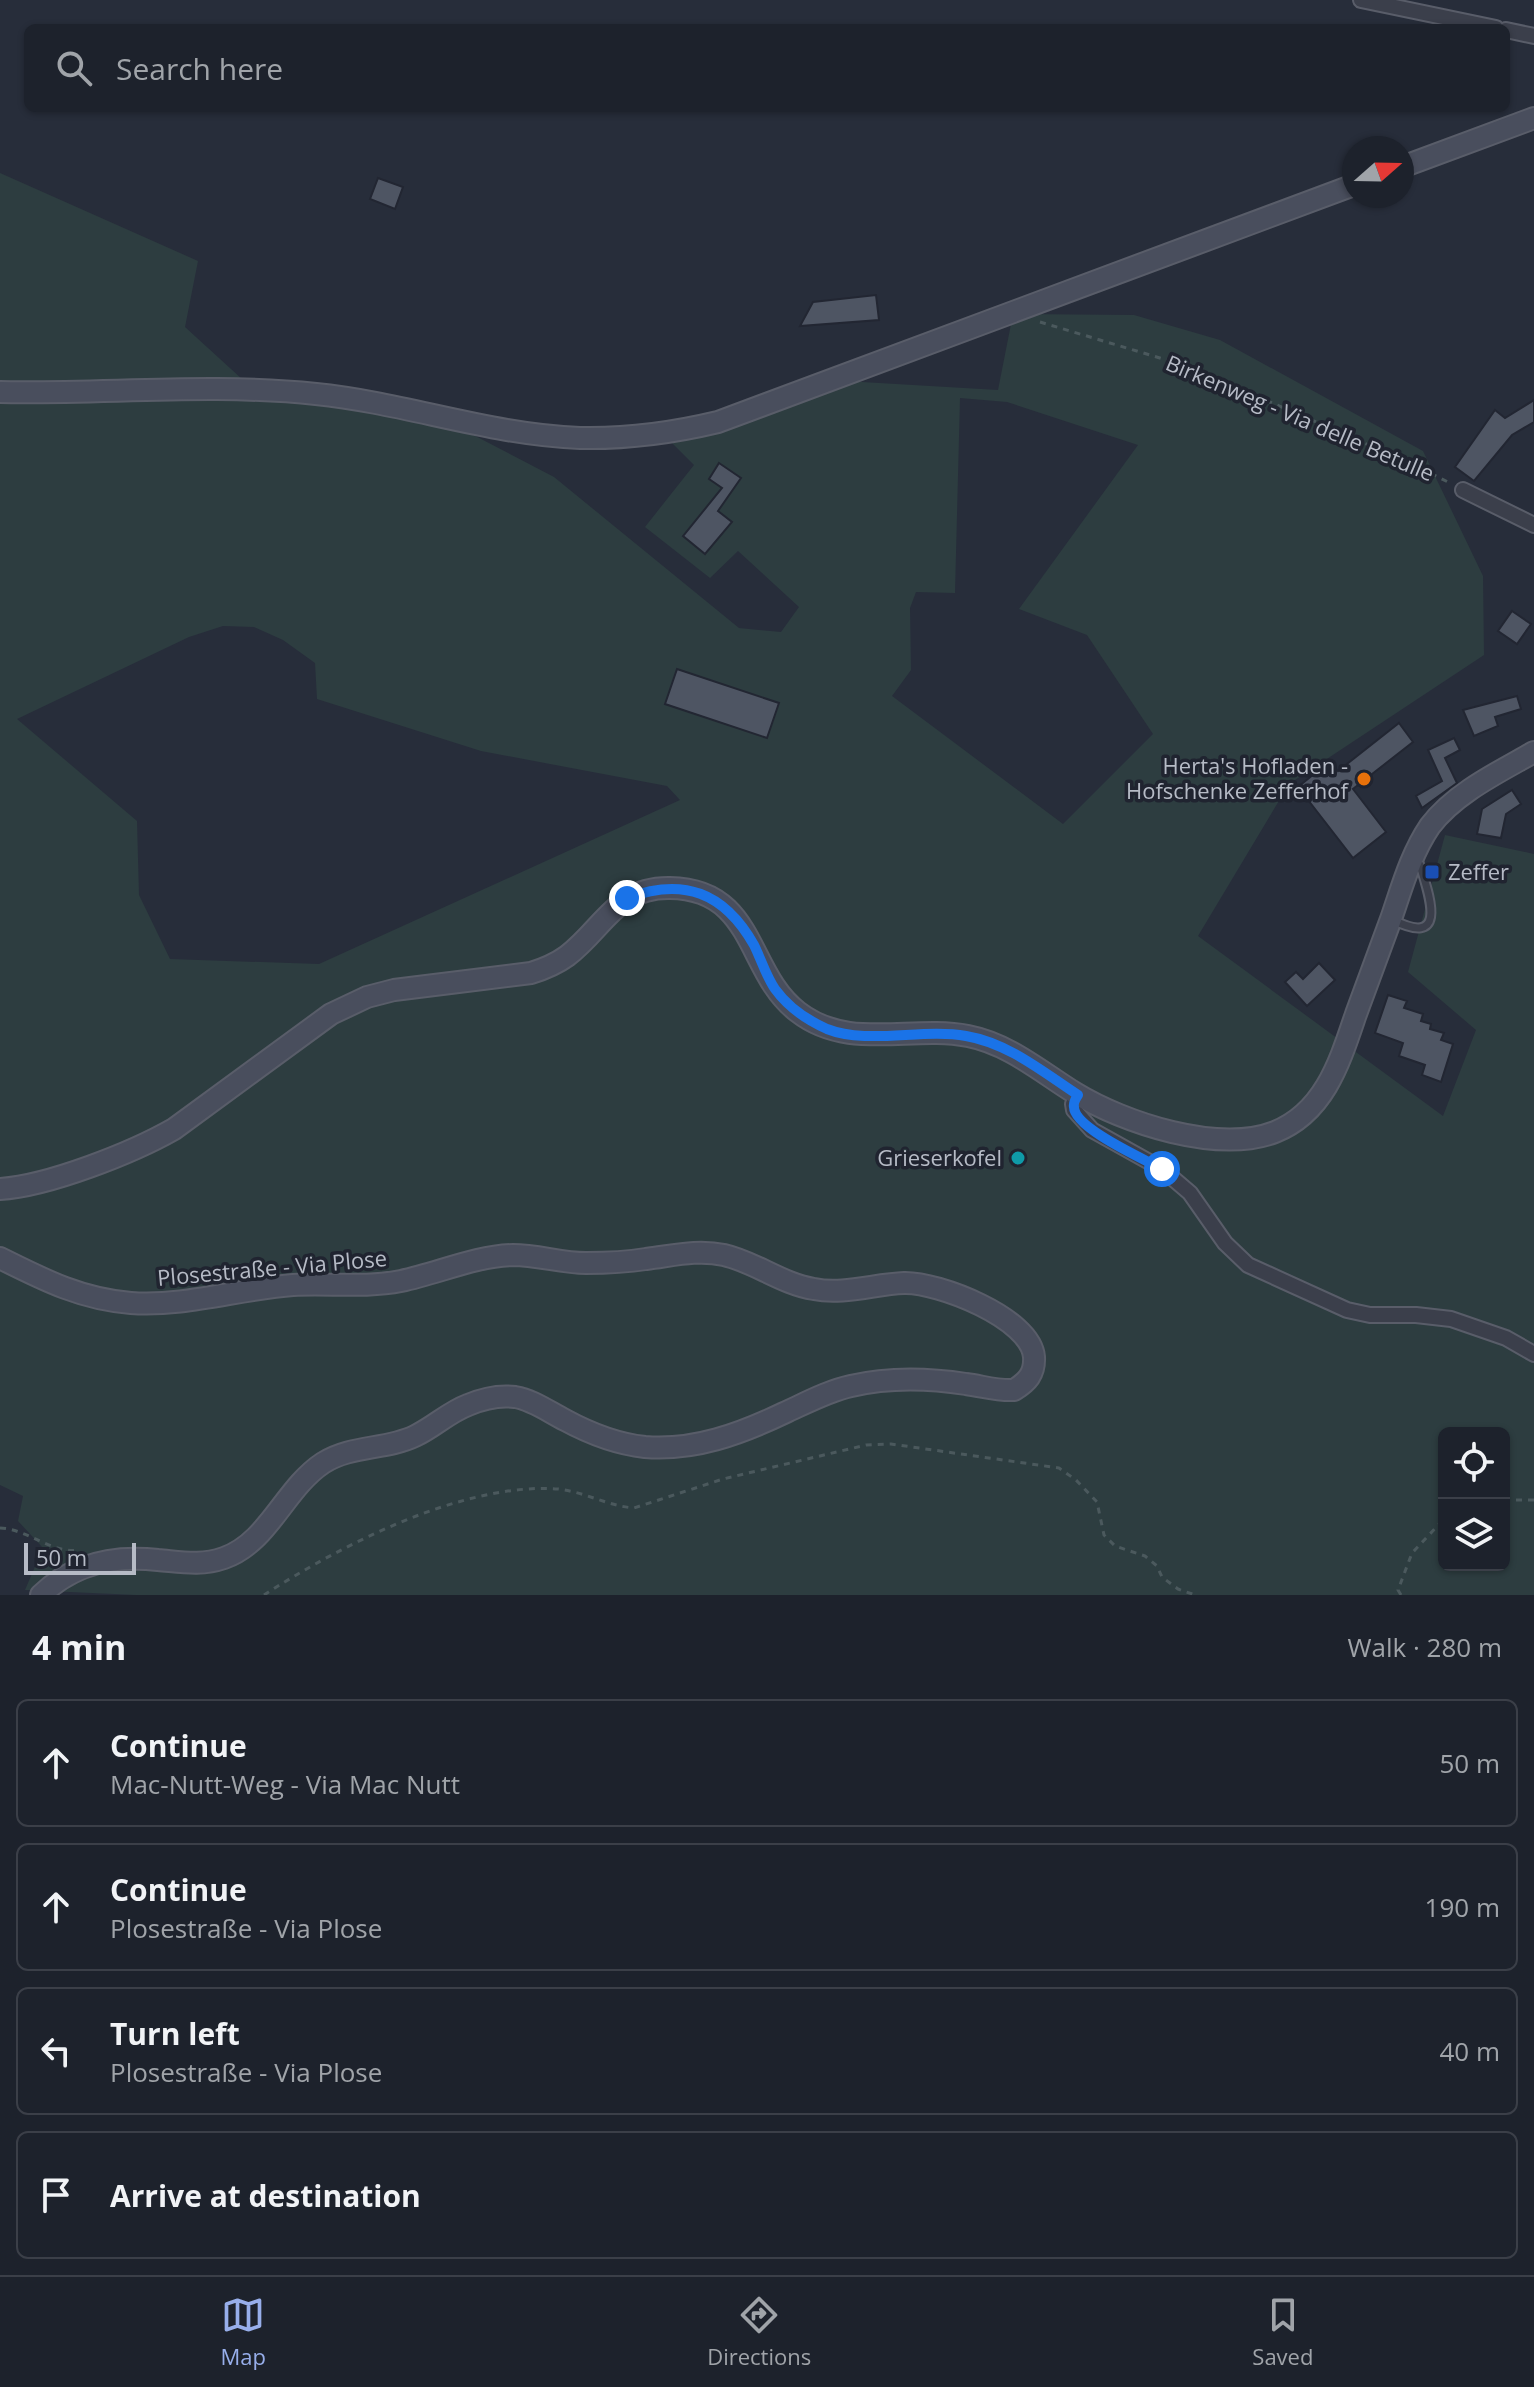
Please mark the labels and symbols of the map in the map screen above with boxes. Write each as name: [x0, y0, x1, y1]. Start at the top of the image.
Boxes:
north arrow: [1342, 136, 1414, 208]
street label: Birkenweg - Via delle Betulle: [1162, 347, 1439, 487]
place label: Herta's Hofladen - Hofschenke Zefferhof: [1126, 750, 1350, 805]
marker: Herta's Hofladen - Hofschenke Zefferhof: [1355, 770, 1373, 788]
place label: Zeffer: [1448, 856, 1509, 886]
marker: Zeffer: [1423, 863, 1441, 881]
route end: [609, 880, 645, 916]
place label: Grieserkofel: [877, 1142, 1002, 1172]
marker: Grieserkofel: [1009, 1149, 1027, 1167]
route start: [1144, 1151, 1180, 1187]
street label: Plosestraße - Via Plose: [156, 1242, 388, 1292]
scale bar: [24, 1539, 136, 1575]

